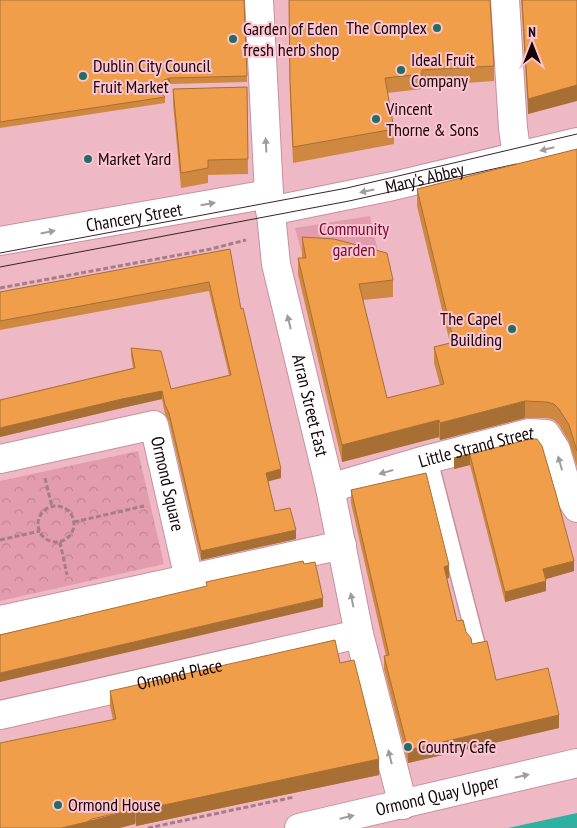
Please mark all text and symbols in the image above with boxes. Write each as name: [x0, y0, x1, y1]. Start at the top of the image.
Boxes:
place label: The Complex: [346, 16, 428, 39]
place label: Garden of Eden fresh herb shop: [243, 17, 340, 61]
north arrow: [507, 20, 557, 70]
marker: The Complex: [431, 22, 443, 34]
text: N: [528, 23, 536, 41]
marker: Garden of Eden fresh herb shop: [227, 33, 239, 45]
place label: Ideal Fruit Company: [411, 48, 475, 92]
place label: Dublin City Council Fruit Market: [93, 54, 211, 98]
marker: Ideal Fruit Company: [395, 64, 407, 76]
marker: Dublin City Council Fruit Market: [77, 70, 89, 82]
place label: Vincent Thorne & Sons: [385, 97, 479, 141]
marker: Vincent Thorne & Sons: [370, 113, 382, 125]
one-way arrow: [262, 137, 270, 153]
one-way arrow: [539, 145, 554, 153]
place label: Market Yard: [98, 147, 171, 170]
marker: Market Yard: [82, 153, 94, 165]
street label: Mary's Abbey: [383, 157, 466, 198]
one-way arrow: [359, 187, 375, 195]
street label: Chancery Street: [84, 197, 184, 237]
one-way arrow: [200, 200, 216, 208]
park label: Community garden: [319, 217, 389, 261]
one-way arrow: [40, 228, 55, 236]
place label: The Capel Building: [440, 307, 503, 351]
one-way arrow: [285, 314, 293, 329]
marker: The Capel Building: [506, 323, 518, 335]
street label: Arran Street East: [287, 352, 334, 459]
street label: Little Strand Street: [416, 421, 534, 472]
street label: Ormond Square: [146, 434, 190, 533]
one-way arrow: [556, 455, 564, 470]
one-way arrow: [378, 468, 393, 476]
one-way arrow: [348, 591, 356, 607]
street label: Ormond Place: [134, 653, 224, 695]
place label: Country Cafe: [418, 735, 496, 758]
marker: Country Cafe: [402, 741, 414, 753]
one-way arrow: [386, 750, 394, 765]
street label: Ormond Quay Upper: [373, 770, 501, 821]
one-way arrow: [515, 772, 530, 780]
place label: Ormond House: [68, 793, 161, 816]
marker: Ormond House: [52, 799, 64, 811]
one-way arrow: [339, 813, 354, 821]

